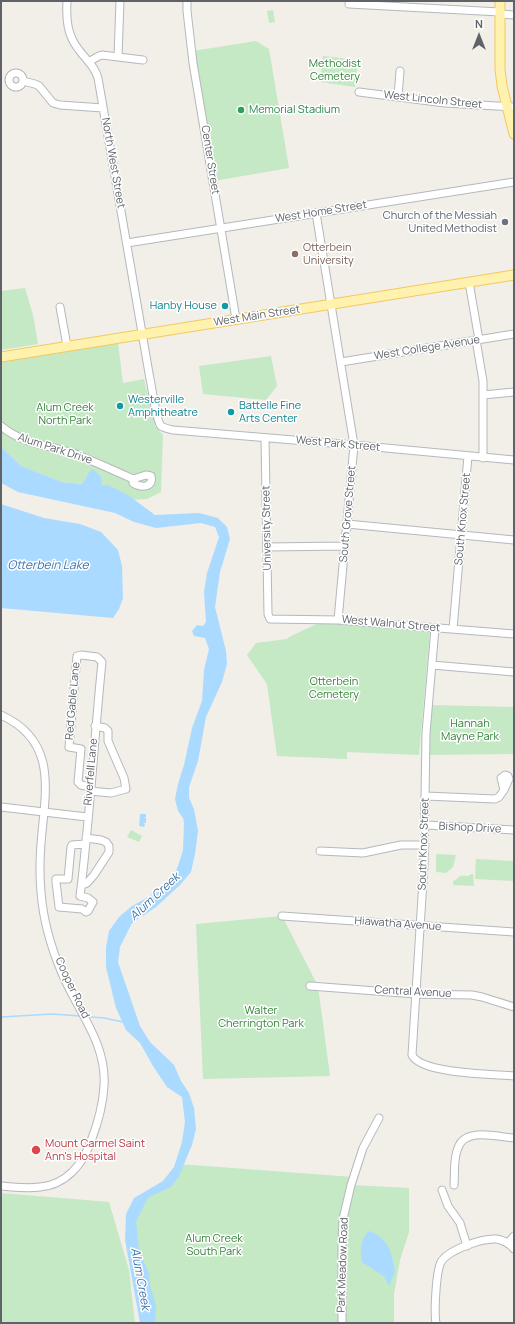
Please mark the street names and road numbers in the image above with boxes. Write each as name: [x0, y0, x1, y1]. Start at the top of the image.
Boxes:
street label: West Lincoln Street: [383, 88, 483, 112]
street label: North West Street: [99, 117, 127, 209]
street label: Center Street: [198, 125, 222, 195]
street label: West Home Street: [274, 198, 368, 226]
street label: West Main Street: [213, 303, 301, 329]
street label: West College Avenue: [373, 333, 481, 363]
street label: Alum Park Drive: [16, 431, 94, 467]
street label: West Park Street: [295, 434, 381, 454]
street label: South Grove Street: [337, 465, 359, 563]
street label: South Knox Street: [452, 472, 474, 566]
street label: University Street: [260, 485, 274, 571]
street label: West Walnut Street: [341, 613, 441, 635]
street label: Red Gable Lane: [63, 661, 83, 741]
street label: Riverfell Lane: [81, 738, 101, 806]
street label: South Knox Street: [416, 797, 432, 891]
street label: Bishop Drive: [438, 820, 502, 836]
street label: Hiawatha Avenue: [354, 914, 442, 934]
street label: Cooper Road: [52, 955, 92, 1021]
street label: Central Avenue: [374, 983, 452, 1001]
street label: Park Meadow Road: [335, 1217, 351, 1313]

